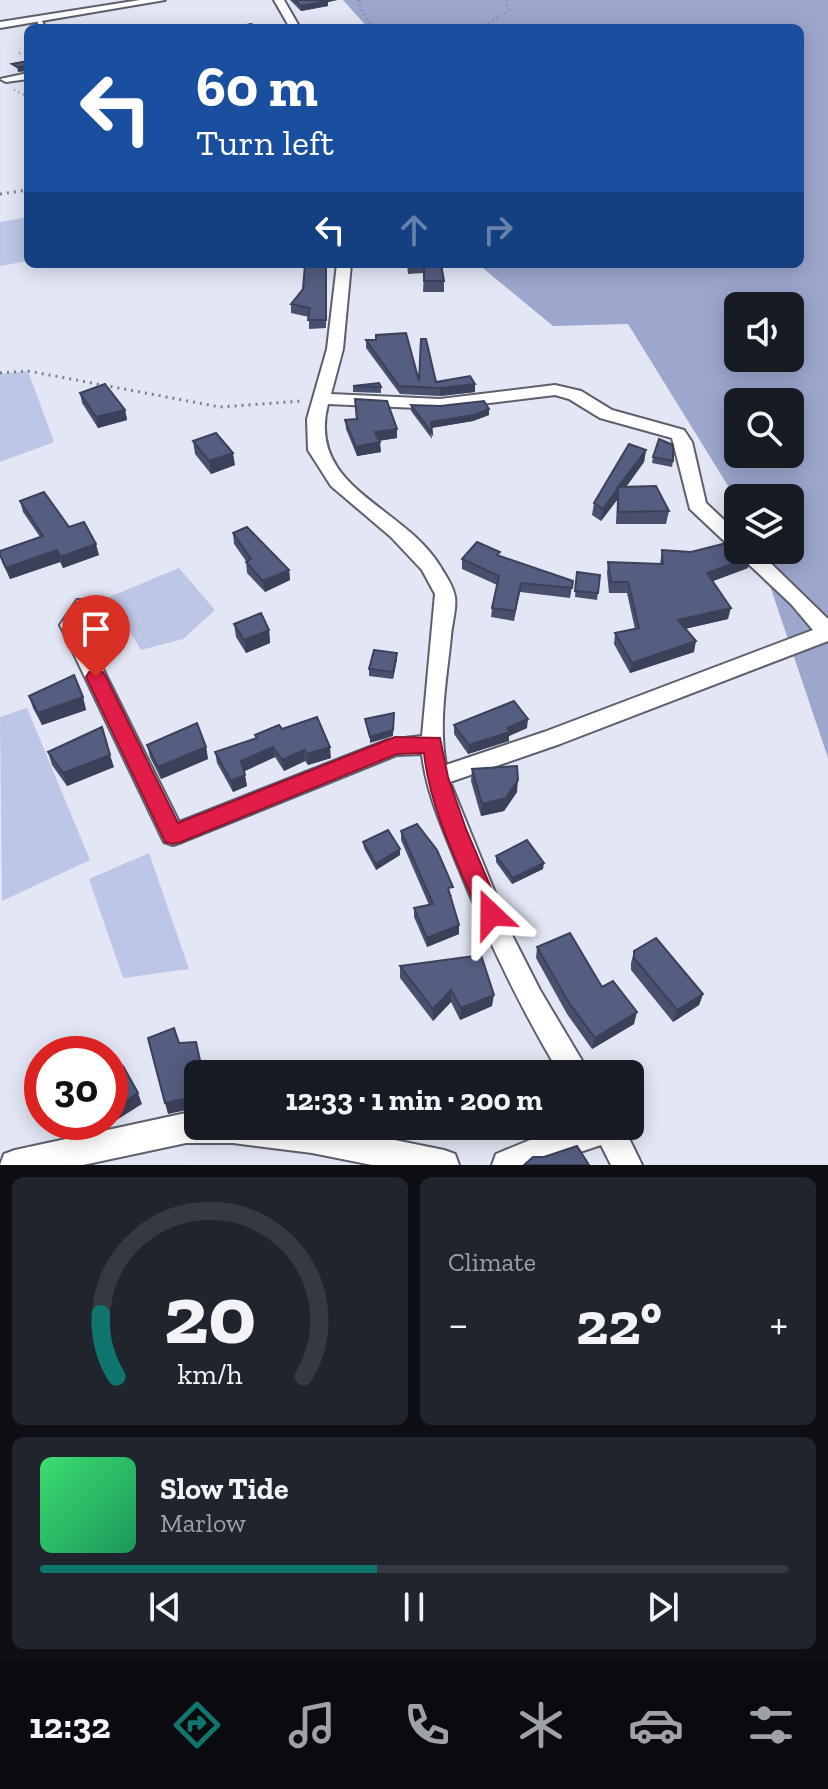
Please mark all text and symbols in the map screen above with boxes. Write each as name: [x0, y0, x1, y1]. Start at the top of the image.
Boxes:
text: 60 m: [196, 53, 318, 120]
icon: left: [64, 56, 168, 160]
text: Turn left: [196, 121, 334, 164]
icon: left: [308, 208, 352, 252]
icon: ahead: [392, 208, 436, 252]
icon: right: [476, 208, 520, 252]
map controls: [724, 292, 804, 564]
button: sound: [724, 292, 804, 372]
button: search: [724, 388, 804, 468]
button: layers: [724, 484, 804, 564]
pin: [62, 595, 130, 677]
icon: arrive: [74, 607, 118, 651]
position arrow: [449, 872, 533, 956]
speed limit sign: 30: [24, 1036, 128, 1140]
text: 12:33 · 1 min · 200 m: [285, 1082, 543, 1118]
text: Climate: [448, 1246, 536, 1278]
text: 20: [164, 1264, 256, 1364]
text: 22°: [576, 1287, 662, 1359]
text: −: [448, 1297, 469, 1350]
text: +: [769, 1297, 788, 1350]
text: km/h: [177, 1357, 243, 1391]
text: Slow Tide: [160, 1471, 288, 1507]
text: Marlow: [160, 1507, 246, 1539]
icon: previous: [143, 1585, 187, 1629]
icon: pause: [392, 1585, 436, 1629]
icon: next: [641, 1585, 685, 1629]
icon: directions: [169, 1697, 225, 1753]
icon: music: [284, 1697, 340, 1753]
icon: phone: [399, 1697, 455, 1753]
icon: climate: [513, 1697, 569, 1753]
icon: car: [628, 1697, 684, 1753]
icon: filters: [743, 1697, 799, 1753]
text: 12:32: [29, 1704, 111, 1747]

